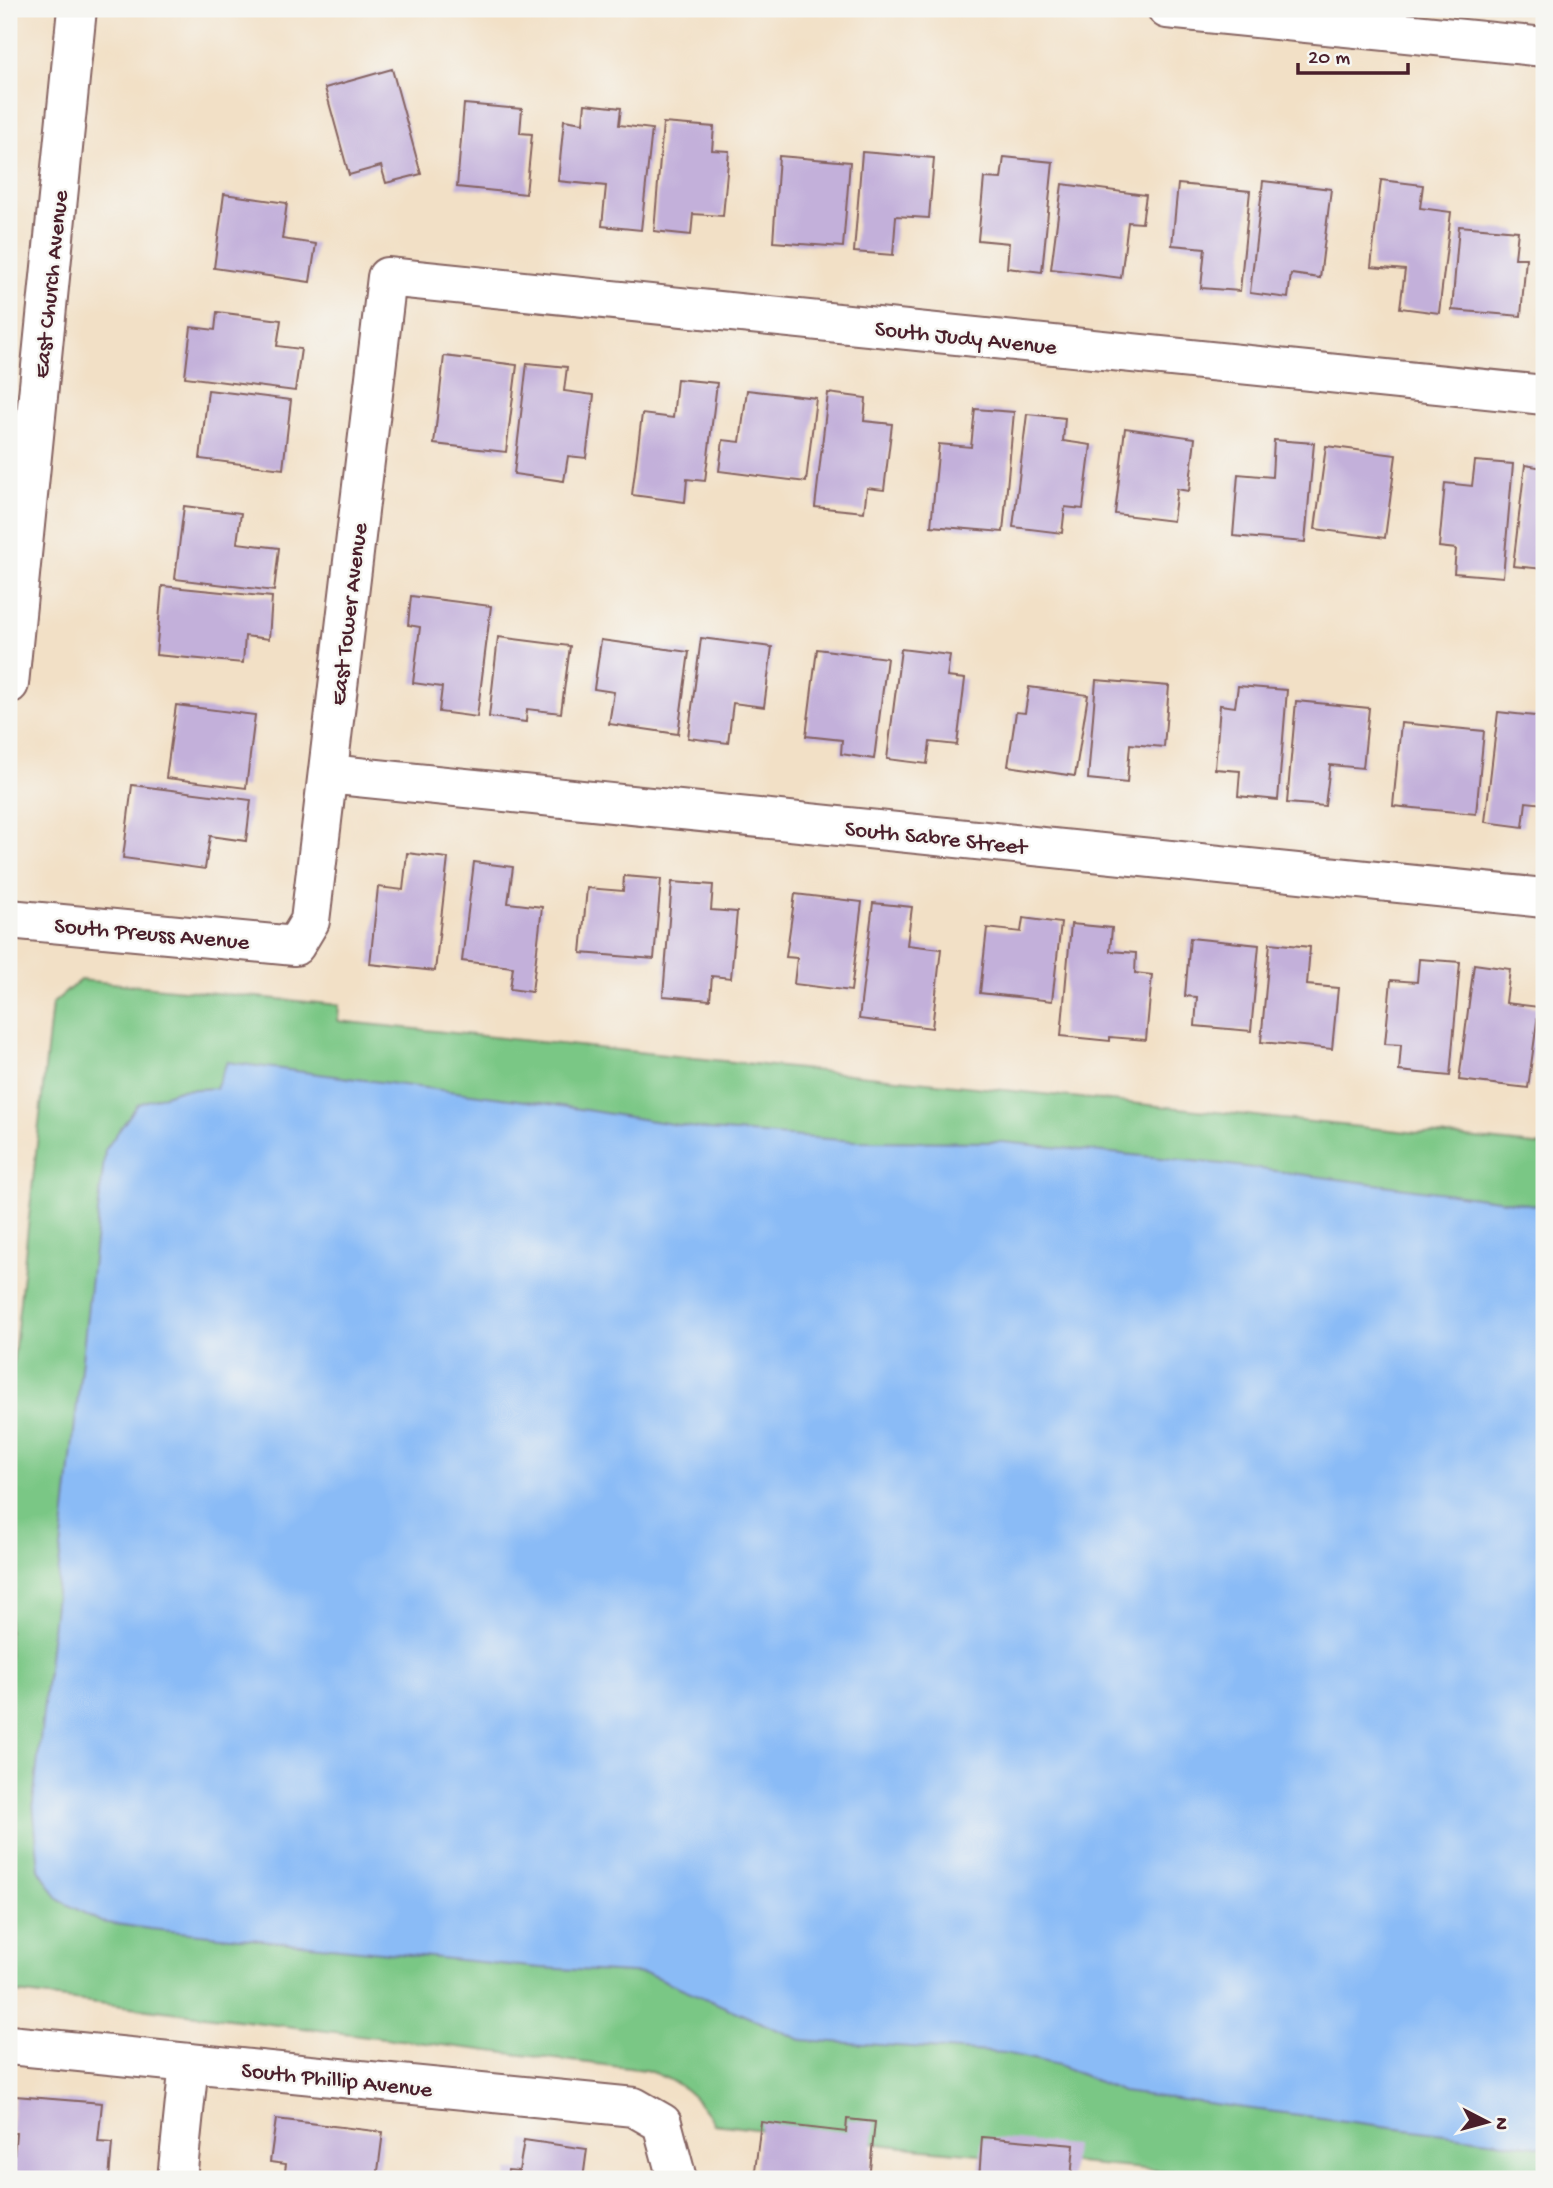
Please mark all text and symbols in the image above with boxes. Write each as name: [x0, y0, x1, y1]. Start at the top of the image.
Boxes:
scale bar: [1298, 32, 1408, 76]
text: 20 m: [1308, 47, 1350, 72]
street label: East Church Avenue: [29, 188, 76, 380]
street label: South Judy Avenue: [873, 316, 1059, 363]
street label: East Tower Avenue: [326, 521, 375, 707]
street label: South Sabre Street: [843, 816, 1030, 863]
street label: South Preuss Avenue: [53, 914, 251, 958]
street label: South Phillip Avenue: [240, 2058, 434, 2105]
north arrow: [1452, 2086, 1522, 2156]
text: N: [1488, 2116, 1513, 2131]

